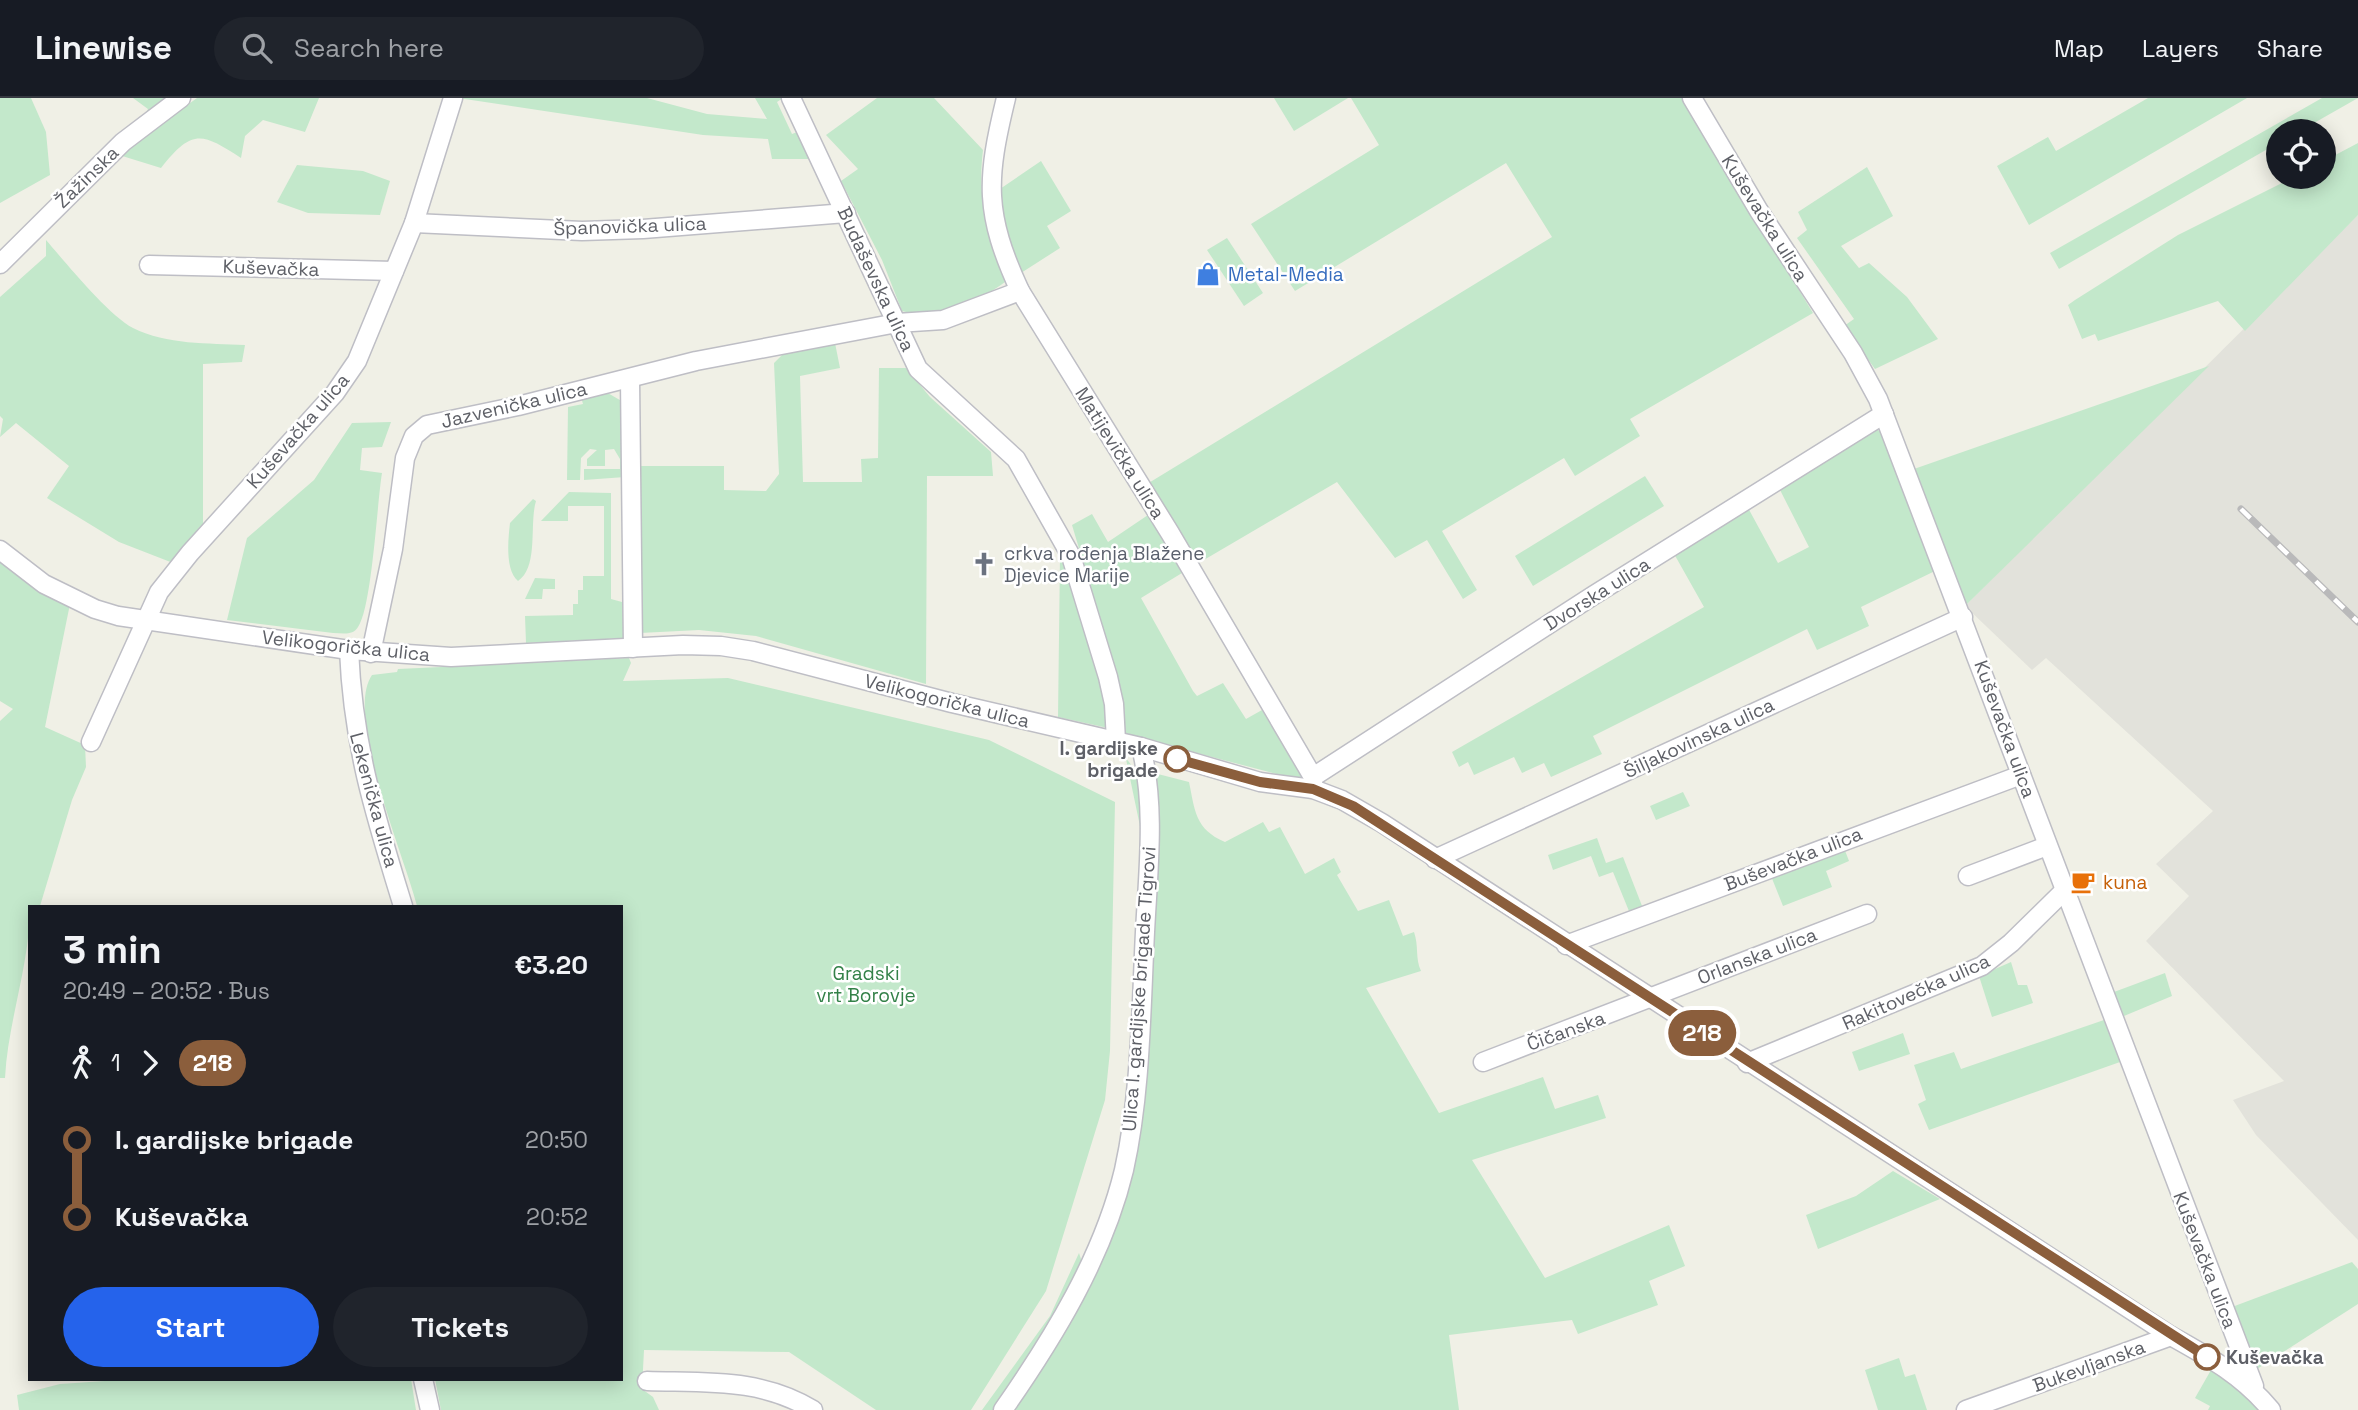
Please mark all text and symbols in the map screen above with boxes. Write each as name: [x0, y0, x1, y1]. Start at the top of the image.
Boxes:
search box: [214, 17, 704, 80]
text: Linewise: [35, 27, 172, 69]
icon: search: [238, 29, 276, 67]
text: Search here: [294, 31, 444, 65]
text: Map: [2054, 33, 2104, 64]
text: Layers: [2142, 33, 2219, 64]
text: Share: [2257, 33, 2323, 64]
map controls: [2266, 119, 2336, 189]
button: locate: [2266, 119, 2336, 189]
street label: Žažinska: [50, 141, 124, 213]
street label: Kuševačka ulica: [1716, 150, 1814, 286]
street label: Budaševska ulica: [831, 203, 921, 356]
street label: Španovička ulica: [553, 211, 707, 241]
street label: Kuševačka: [222, 254, 320, 282]
shop icon: Metal-Media: [1194, 260, 1222, 288]
place label: Metal-Media: [1228, 262, 1344, 287]
street label: Kuševačka ulica: [241, 368, 355, 494]
street label: Jazvenička ulica: [438, 376, 590, 434]
street label: Matijevička ulica: [1069, 382, 1171, 524]
place label: crkva rođenja Blažene Djevice Marije: [1004, 541, 1205, 588]
church icon: crkva rođenja Blažene Djevice Marije: [970, 550, 998, 578]
street label: Dvorska ulica: [1539, 552, 1655, 636]
street label: Velikogorička ulica: [261, 625, 432, 667]
street label: Kuševačka ulica: [1968, 657, 2042, 801]
street label: Velikogorička ulica: [862, 668, 1032, 734]
street label: Šiljakovinska ulica: [1620, 692, 1778, 784]
street label: Lekenička ulica: [344, 730, 404, 871]
place label: I. gardijske brigade: [1059, 736, 1158, 783]
marker: I. gardijske brigade: [1164, 746, 1190, 772]
street label: Buševačka ulica: [1720, 821, 1866, 897]
street label: Ulica I. gardijske brigade Tigrovi: [1117, 845, 1161, 1133]
cafe icon: kuna: [2069, 868, 2097, 896]
place label: kuna: [2103, 870, 2147, 895]
street label: Orlanska ulica: [1694, 922, 1820, 990]
text: 3 min: [63, 926, 162, 974]
text: €3.20: [515, 948, 588, 982]
street label: Rakitovečka ulica: [1838, 948, 1994, 1036]
park label: Gradski vrt Borovje: [816, 961, 916, 1008]
text: 20:49 – 20:52 · Bus: [63, 976, 270, 1006]
street label: Čičanska: [1523, 1005, 1609, 1057]
line badge: 218: [1662, 1010, 1742, 1056]
text: 218: [1682, 1017, 1722, 1048]
icon: walk: [63, 1044, 101, 1082]
icon: forward: [131, 1044, 169, 1082]
text: 218: [193, 1047, 232, 1078]
text: 1: [111, 1048, 121, 1078]
text: I. gardijske brigade: [115, 1123, 353, 1157]
text: 20:50: [525, 1125, 588, 1155]
street label: Kuševačka ulica: [2167, 1188, 2243, 1332]
text: Kuševačka: [115, 1200, 249, 1234]
text: 20:52: [526, 1202, 588, 1232]
button: Start: [63, 1287, 319, 1367]
button: Tickets: [333, 1287, 588, 1367]
street label: Bukevljanska: [2029, 1334, 2149, 1398]
marker: Kuševačka: [2194, 1344, 2220, 1370]
place label: Kuševačka: [2226, 1345, 2324, 1370]

